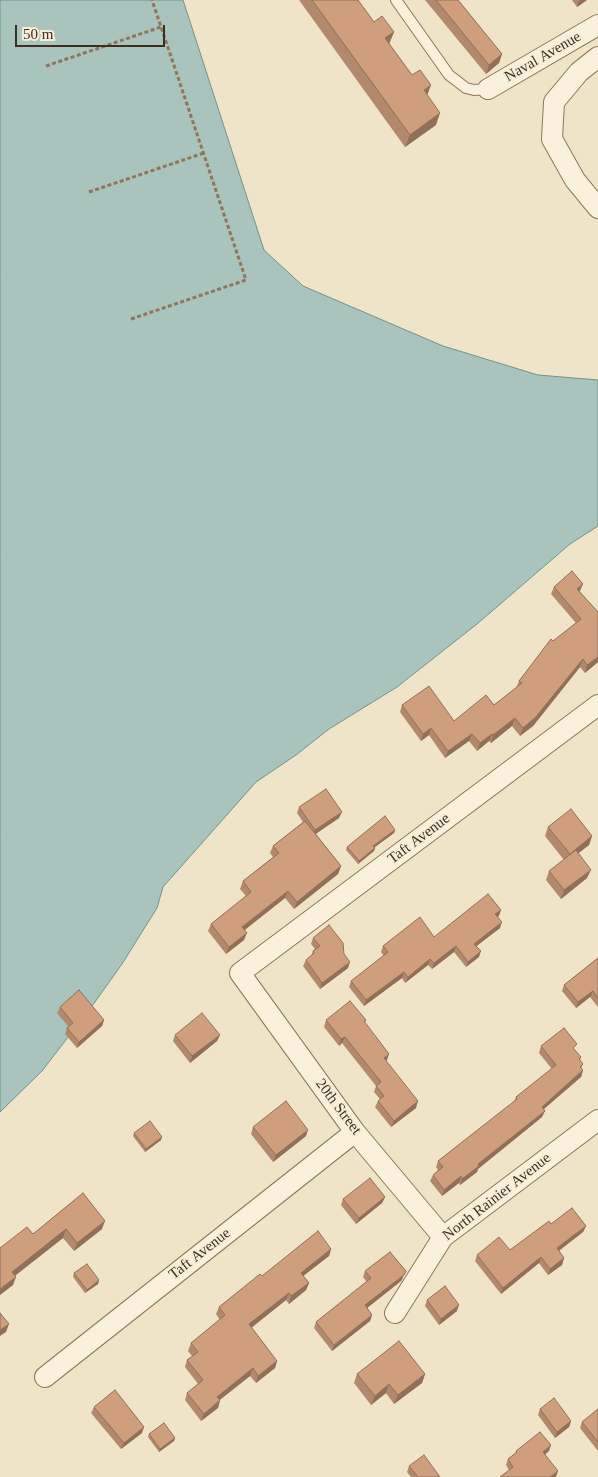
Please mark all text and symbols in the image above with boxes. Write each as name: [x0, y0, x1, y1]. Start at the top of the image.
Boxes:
scale bar: [18, 15, 168, 47]
text: 50 m: [23, 26, 53, 42]
street label: Naval Avenue: [502, 28, 584, 86]
street label: Taft Avenue: [384, 810, 454, 868]
street label: 20th Street: [311, 1075, 365, 1139]
street label: North Rainier Avenue: [439, 1149, 555, 1245]
street label: Taft Avenue: [166, 1224, 234, 1284]

